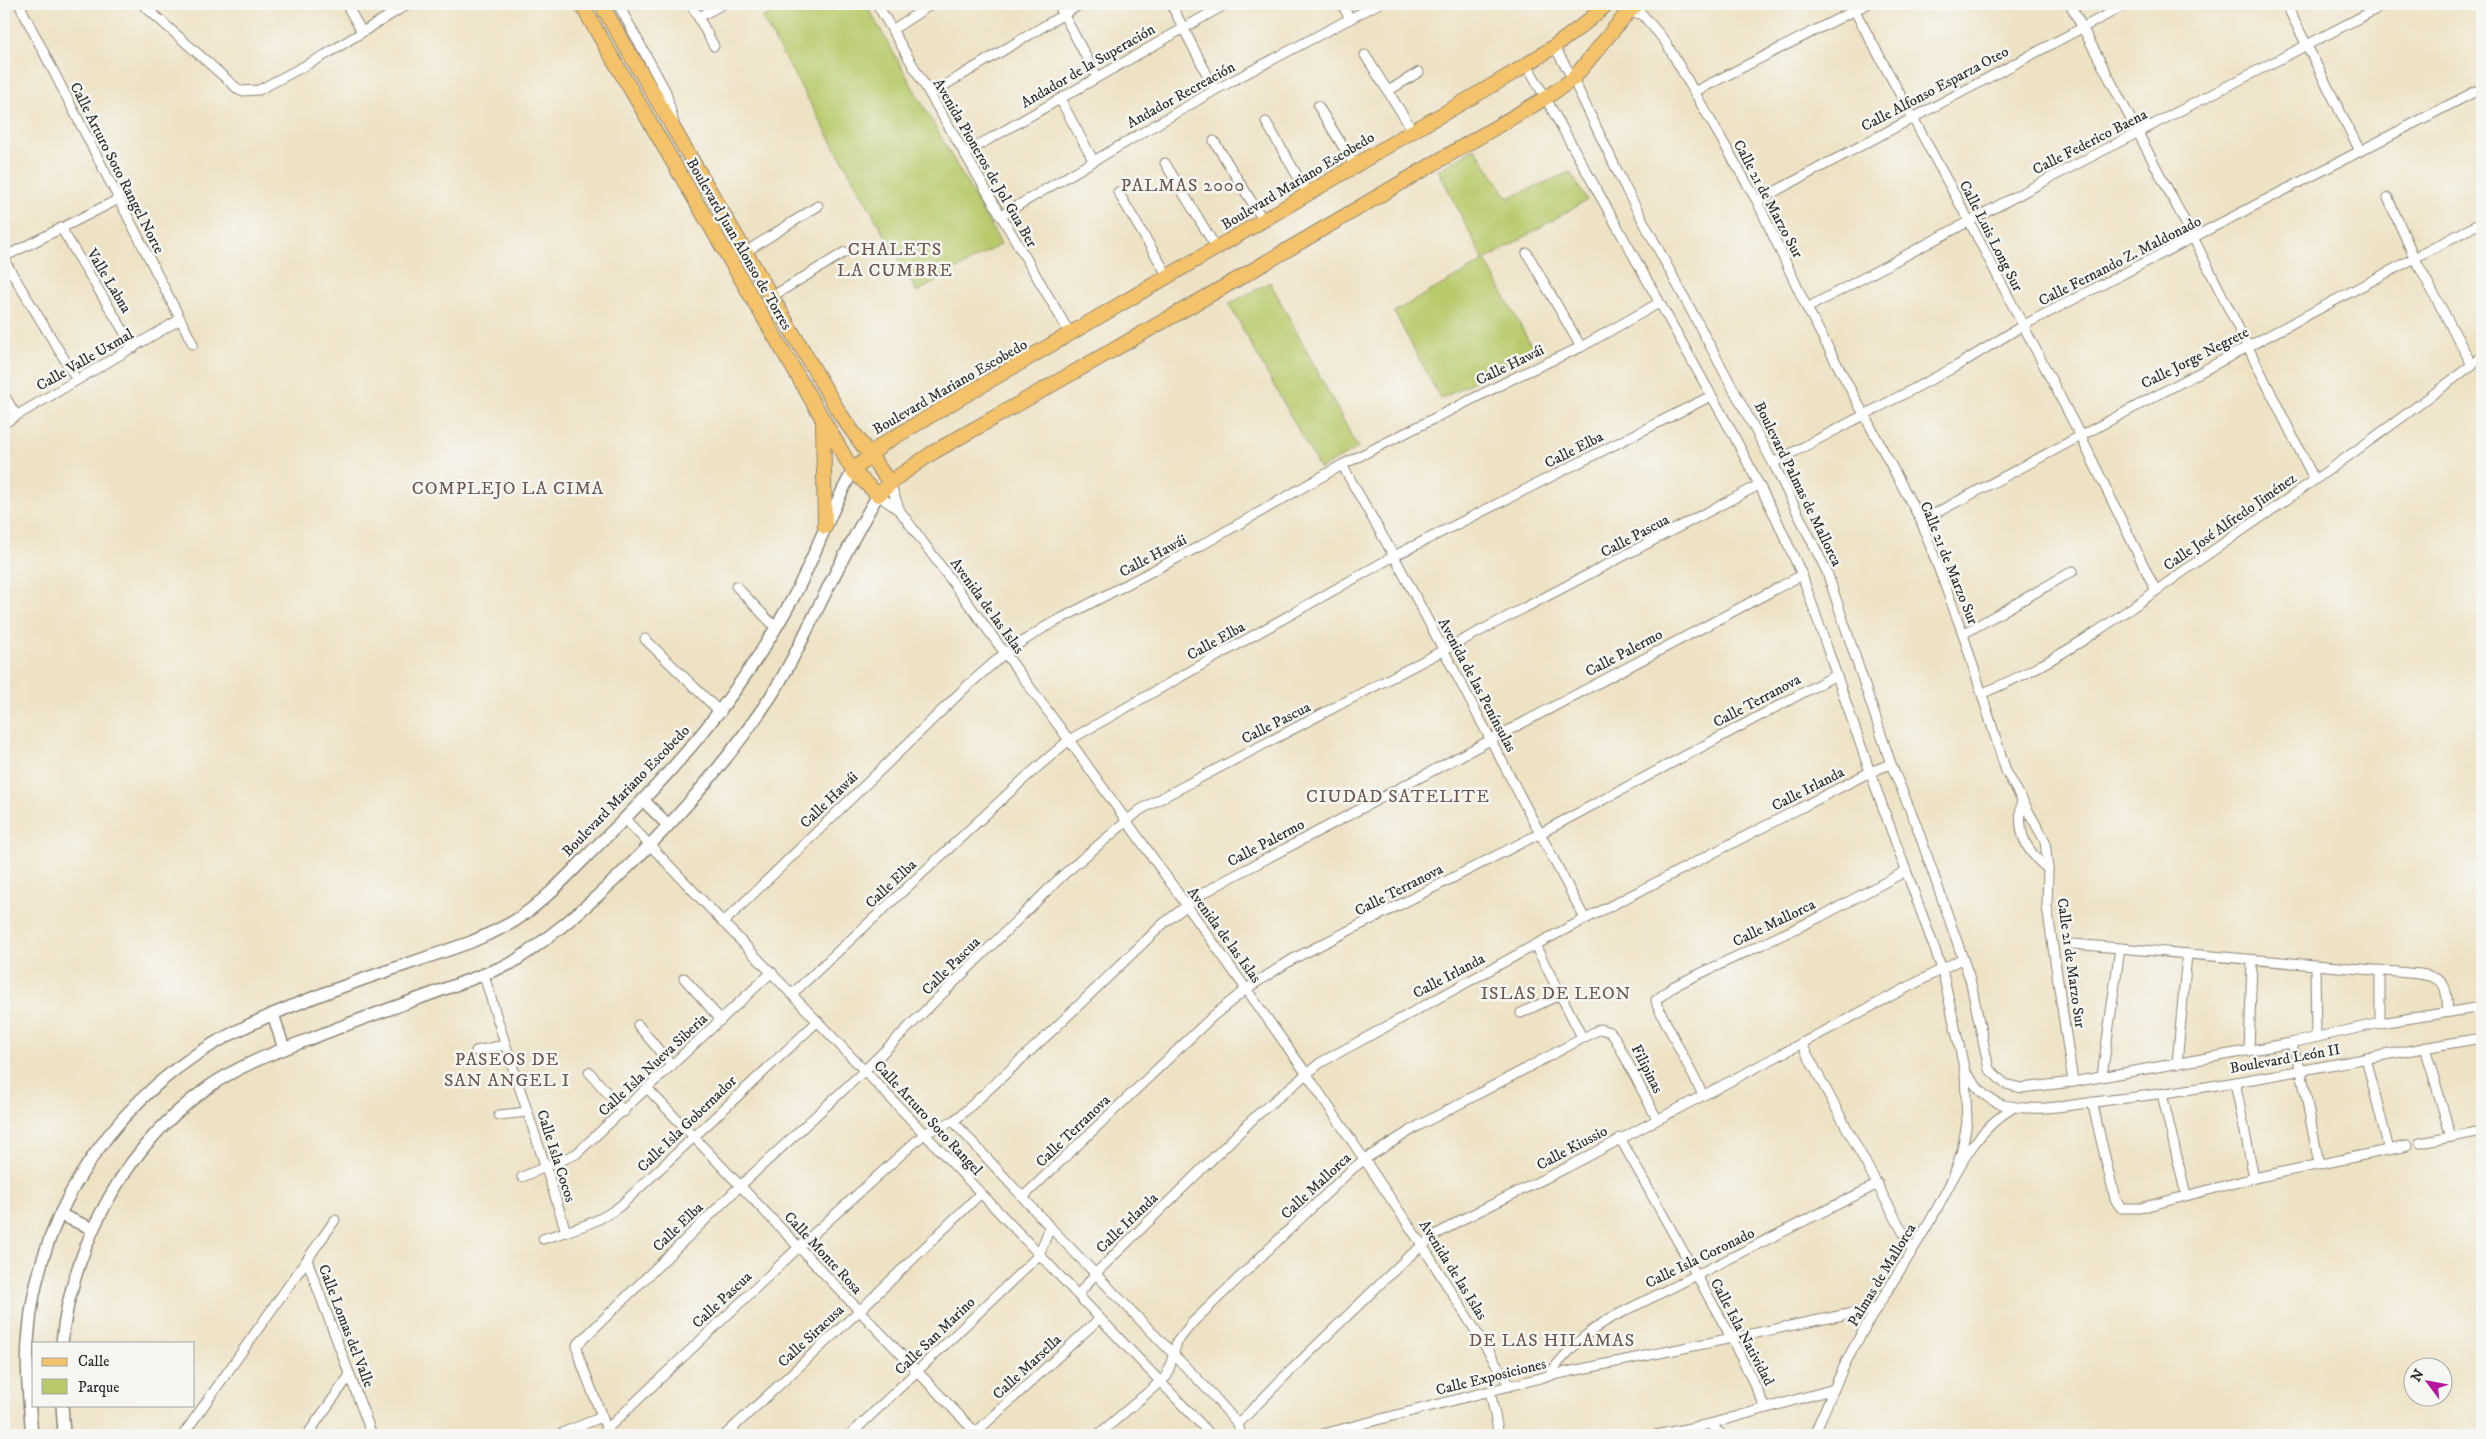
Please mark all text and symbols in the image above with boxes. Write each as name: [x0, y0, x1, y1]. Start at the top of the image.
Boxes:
street label: Andador de la Superación: [1017, 20, 1159, 112]
street label: Calle Alfonso Esparza Oteo: [1858, 42, 2012, 136]
street label: Andador Recreación: [1124, 57, 1239, 133]
street label: Avenida Pioneros de Jol Gua Ber: [929, 75, 1041, 251]
street label: Calle Arturo Soto Rangel Norte: [65, 79, 169, 257]
street label: Calle Federico Baena: [2029, 105, 2151, 179]
street label: Boulevard Mariano Escobedo: [1218, 128, 1378, 234]
street label: Calle 21 de Marzo Sur: [1729, 137, 1807, 262]
street label: Boulevard Juan Alonso de Torres: [682, 155, 796, 333]
district label: PALMAS 2000: [1121, 175, 1245, 197]
street label: Calle Luis Long Sur: [1955, 177, 2027, 295]
street label: Calle Fernando Z. Maldonado: [2035, 212, 2205, 310]
district label: CHALETS LA CUMBRE: [837, 239, 953, 282]
street label: Valle Labna: [82, 245, 136, 317]
street label: Calle Jorge Negrete: [2138, 323, 2252, 393]
street label: Calle Valle Uxmal: [33, 324, 137, 395]
street label: Boulevard Mariano Escobedo: [869, 335, 1031, 439]
street label: Calle Hawái: [1473, 340, 1547, 390]
street label: Boulevard Palmas de Mallorca: [1750, 399, 1846, 570]
street label: Calle Elba: [1542, 427, 1607, 473]
street label: Calle José Alfredo Jiménez: [2160, 469, 2301, 575]
district label: COMPLEJO LA CIMA: [412, 478, 604, 500]
street label: Calle 21 de Marzo Sur: [1916, 499, 1983, 628]
street label: Calle Pascua: [1597, 510, 1673, 562]
street label: Calle Hawái: [1116, 530, 1190, 582]
street label: Avenida de las Islas: [946, 554, 1028, 658]
street label: Avenida de las Penínsulas: [1434, 615, 1520, 755]
street label: Calle Elba: [1184, 617, 1249, 665]
street label: Calle Palermo: [1582, 625, 1666, 681]
street label: Calle Terranova: [1710, 670, 1805, 732]
street label: Calle Pascua: [1238, 697, 1314, 748]
street label: Boulevard Mariano Escobedo: [558, 721, 694, 861]
street label: Calle Irlanda: [1769, 762, 1848, 815]
street label: Calle Hawái: [796, 768, 862, 832]
district label: CIUDAD SATELITE: [1306, 786, 1490, 808]
street label: Calle Palermo: [1224, 815, 1308, 871]
street label: Calle Elba: [861, 855, 921, 913]
street label: Calle Terranova: [1352, 859, 1447, 920]
street label: Avenida de las Islas: [1183, 883, 1265, 987]
street label: Calle Mallorca: [1730, 895, 1819, 951]
street label: Calle 21 de Marzo Sur: [2052, 897, 2090, 1030]
street label: Calle Pascua: [918, 932, 985, 999]
street label: Calle Irlanda: [1410, 949, 1489, 1003]
district label: ISLAS DE LEON: [1481, 983, 1631, 1005]
street label: Calle Isla Nueva Siberia: [594, 1009, 712, 1121]
street label: Boulevard León II: [2228, 1040, 2342, 1078]
street label: Filipinas: [1627, 1042, 1667, 1096]
district label: PASEOS DE SAN ANGEL I: [444, 1049, 570, 1092]
street label: Calle Arturo Soto Rangel: [870, 1056, 987, 1180]
street label: Calle Isla Gobernador: [633, 1071, 741, 1176]
street label: Calle Terranova: [1032, 1090, 1115, 1171]
street label: Calle Isla Cocos: [532, 1107, 580, 1205]
street label: Calle Kiussio: [1533, 1121, 1611, 1175]
street label: Calle Mallorca: [1277, 1148, 1356, 1223]
street label: Calle Irlanda: [1092, 1188, 1162, 1257]
street label: Calle Elba: [649, 1198, 708, 1256]
street label: Calle Monte Rosa: [780, 1208, 867, 1299]
street label: Avenida de las Islas: [1415, 1217, 1491, 1323]
street label: Palmas de Mallorca: [1844, 1219, 1921, 1330]
street label: Calle Isla Coronado: [1642, 1223, 1758, 1293]
street label: Calle Lomas del Valle: [314, 1262, 378, 1390]
street label: Calle Pascua: [688, 1267, 756, 1332]
street label: Calle Isla Natividad: [1706, 1275, 1779, 1389]
street label: Calle San Marino: [891, 1293, 979, 1379]
street label: Calle Siracusa: [774, 1300, 848, 1371]
street label: Calle Marsella: [989, 1330, 1066, 1404]
district label: DE LAS HILAMAS: [1469, 1330, 1635, 1352]
legend: [32, 1342, 195, 1406]
text: Calle: [78, 1352, 110, 1371]
street label: Calle Exposiciones: [1434, 1354, 1548, 1400]
north arrow: [2404, 1356, 2454, 1406]
text: N: [2407, 1366, 2429, 1385]
text: Parque: [78, 1378, 119, 1397]

